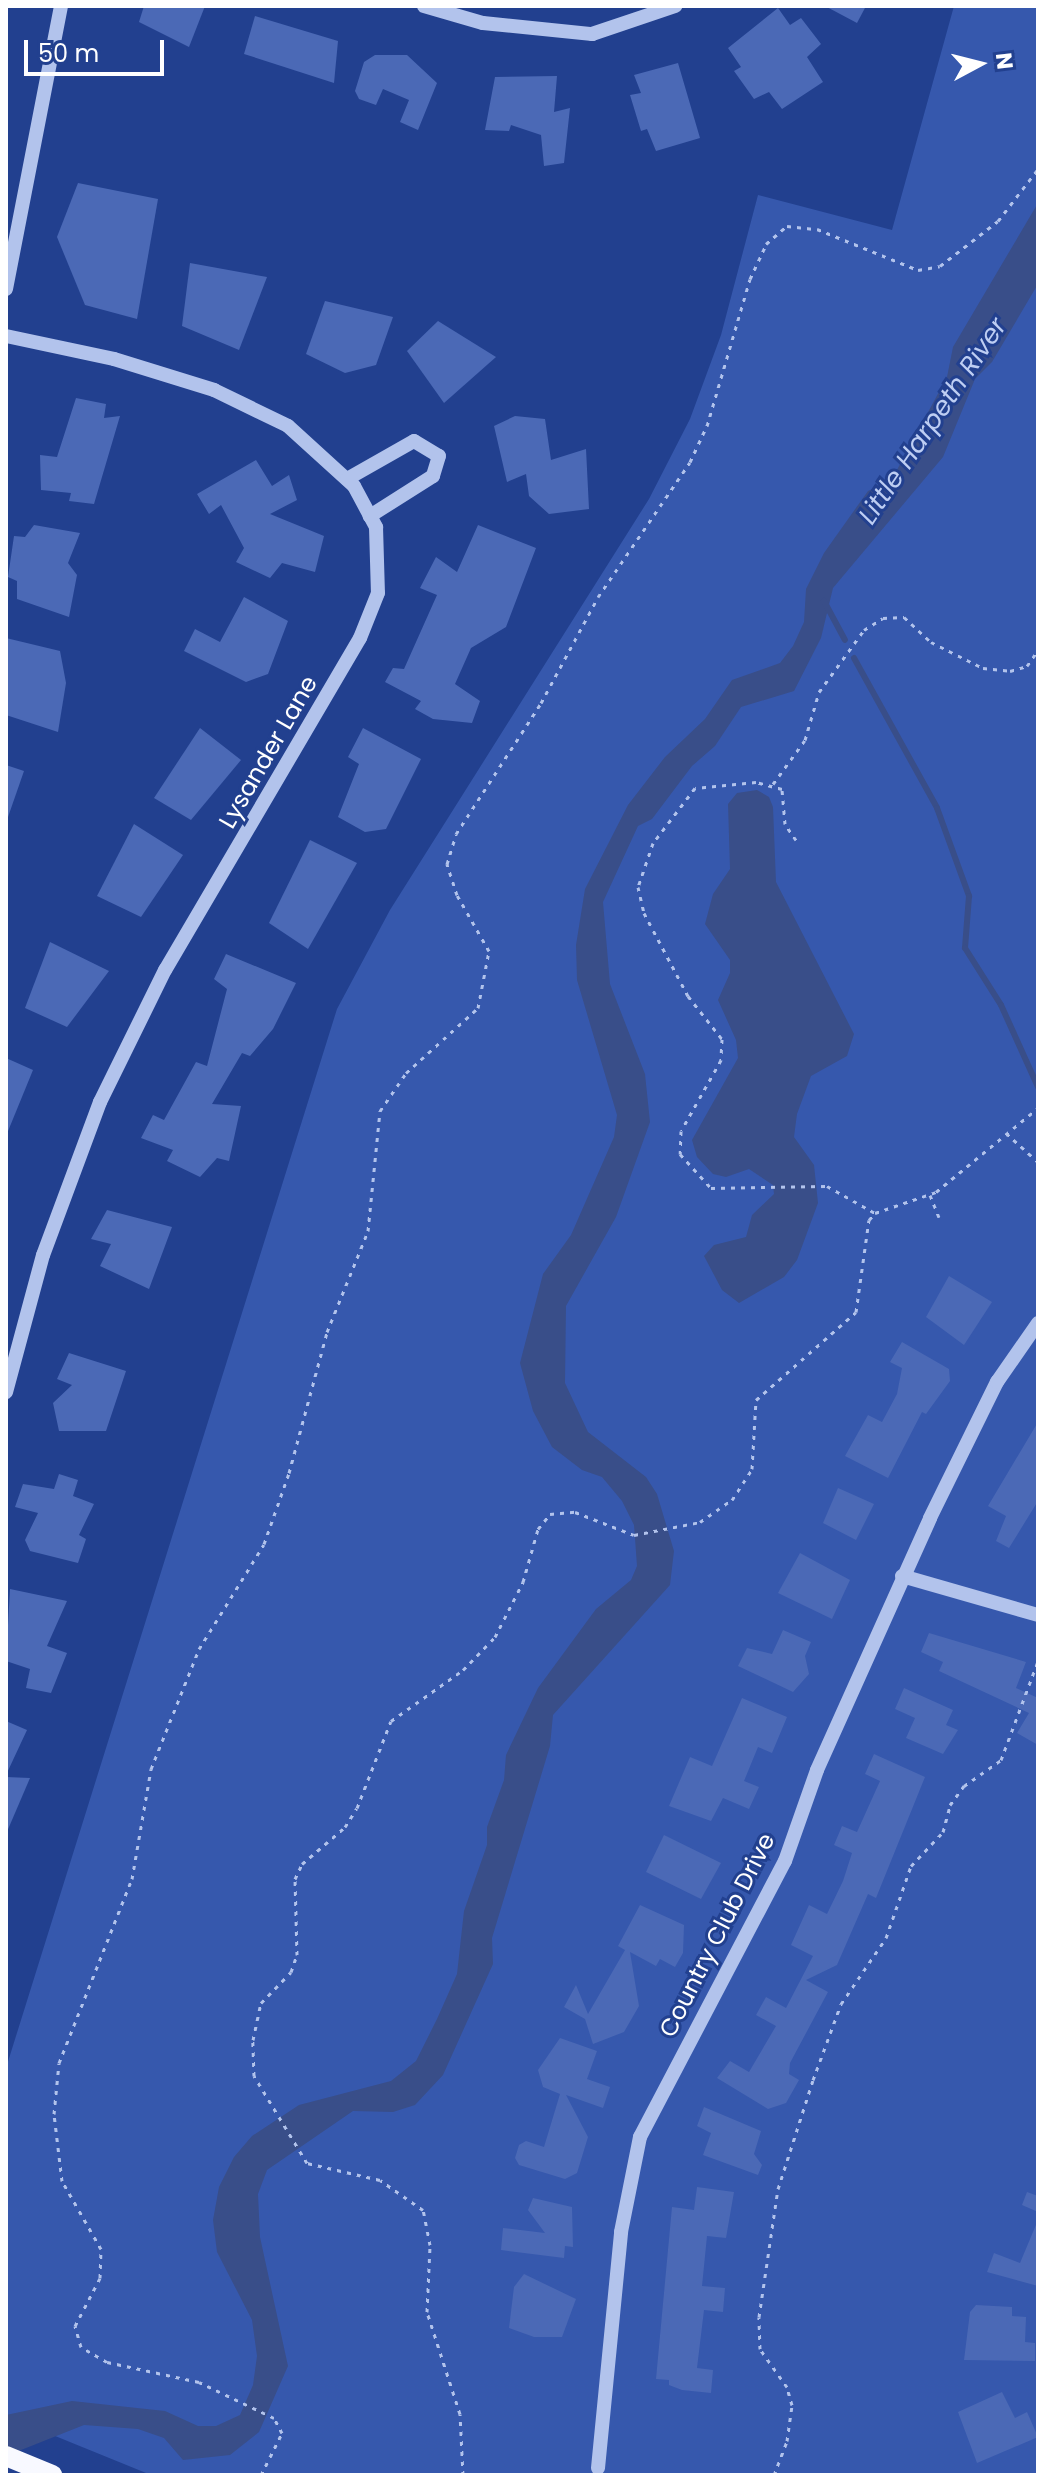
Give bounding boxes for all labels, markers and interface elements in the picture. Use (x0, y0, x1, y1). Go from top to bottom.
scale bar (28, 24, 168, 74)
north arrow (940, 24, 1020, 104)
text: 50 m (38, 37, 99, 70)
text: N (988, 51, 1021, 71)
water label: Little Harpeth River (852, 312, 1014, 530)
street label: Lysander Lane (213, 671, 323, 833)
street label: Country Club Drive (653, 1828, 781, 2042)

